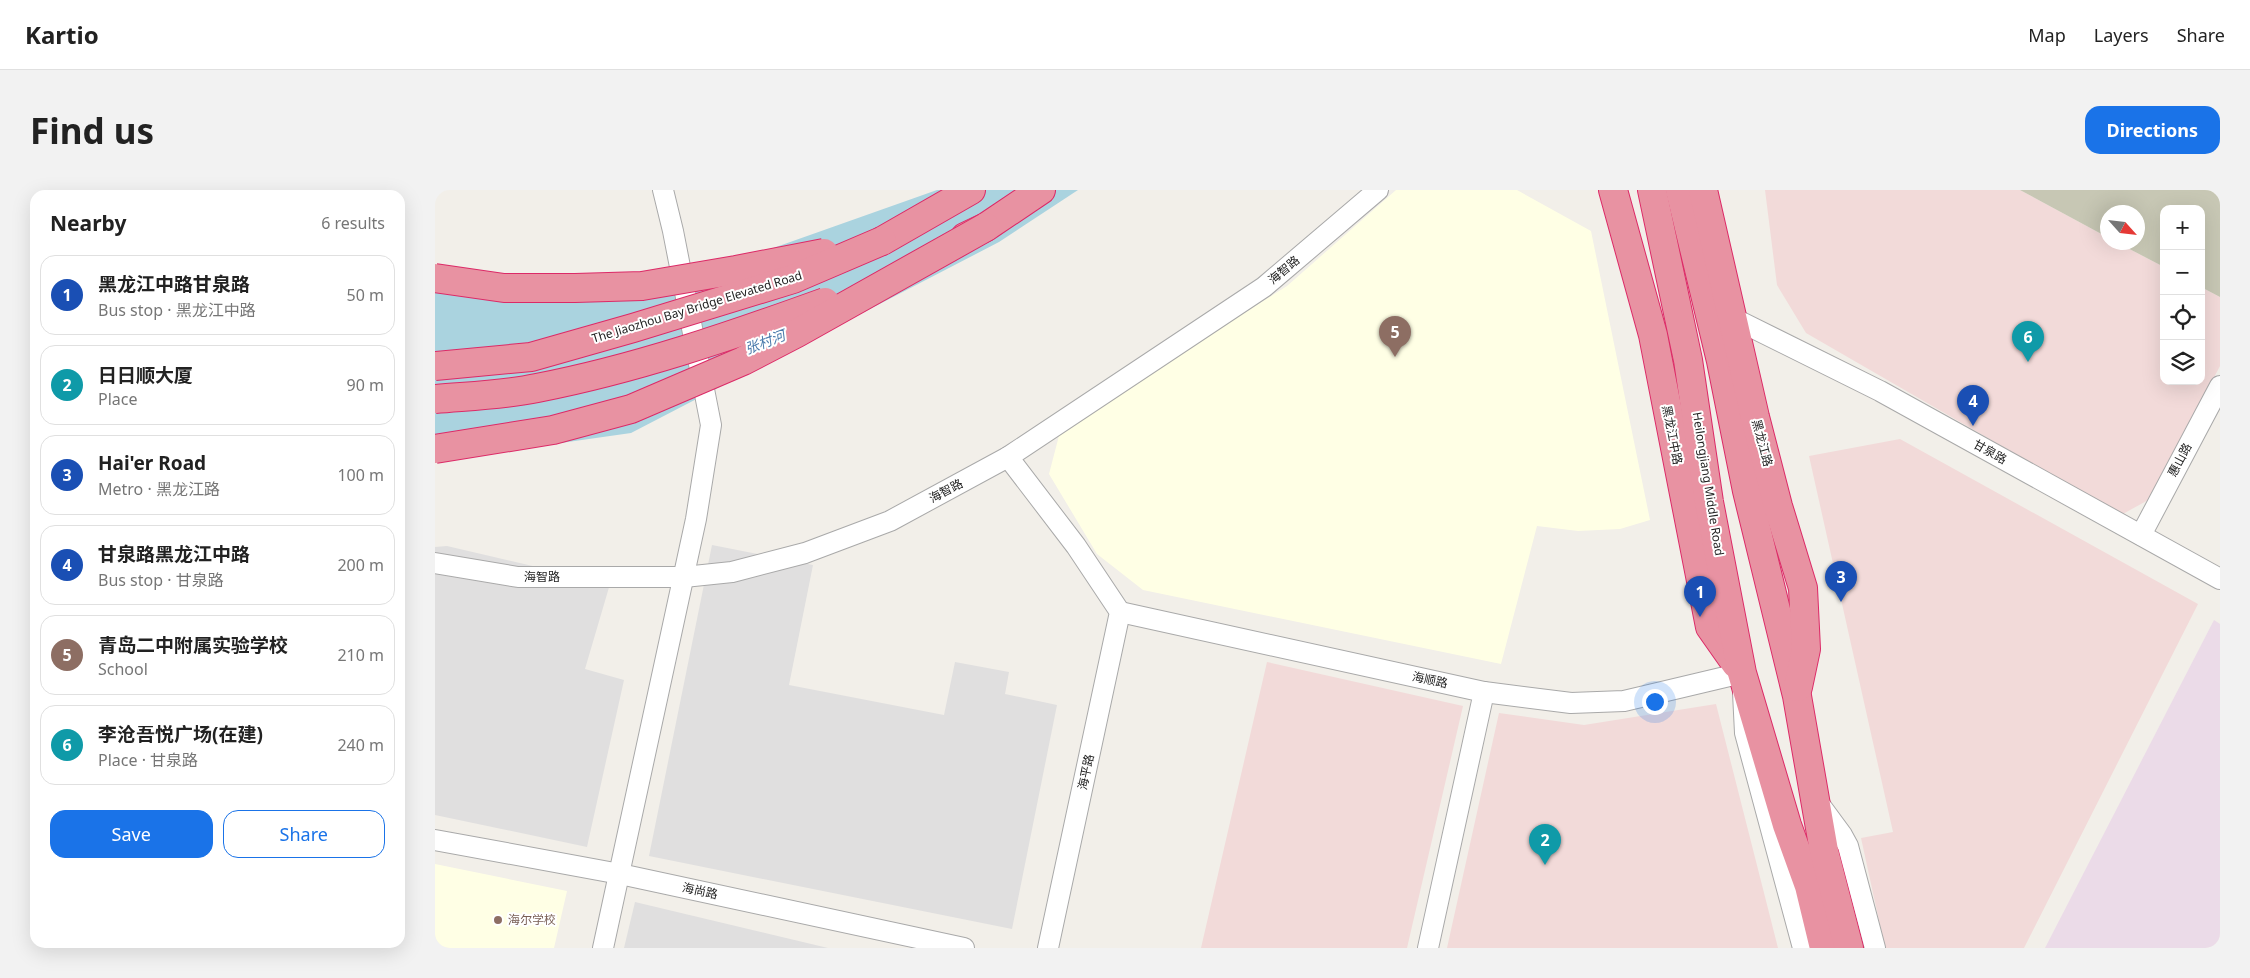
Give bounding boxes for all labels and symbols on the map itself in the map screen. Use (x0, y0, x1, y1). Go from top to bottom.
north arrow (2100, 205, 2145, 250)
street label: 海智路 (1264, 252, 1303, 288)
street label: The Jiaozhou Bay Bridge Elevated Road (590, 266, 804, 347)
pin: 5 (1379, 316, 1411, 357)
pin: 6 (2012, 321, 2044, 362)
water label: 张村河 (742, 324, 791, 358)
pin: 4 (1957, 385, 1989, 426)
street label: 黑龙江中路 (1658, 404, 1687, 466)
street label: Heilongjiang Middle Road (1689, 411, 1728, 557)
street label: 黑龙江路 (1748, 417, 1777, 468)
street label: 甘泉路 (1970, 435, 2010, 468)
street label: 惠山路 (2164, 440, 2196, 480)
street label: 海智路 (926, 475, 966, 507)
pin: 3 (1825, 561, 1857, 602)
street label: 海智路 (524, 568, 560, 585)
pin: 1 (1684, 576, 1716, 617)
street label: 海顺路 (1411, 667, 1449, 692)
your location (1642, 689, 1668, 715)
street label: 海平路 (1073, 753, 1098, 791)
pin: 2 (1529, 824, 1561, 865)
street label: 海尚路 (681, 878, 719, 903)
place label: 海尔学校 (508, 911, 556, 928)
marker: 海尔学校 (492, 914, 504, 926)

